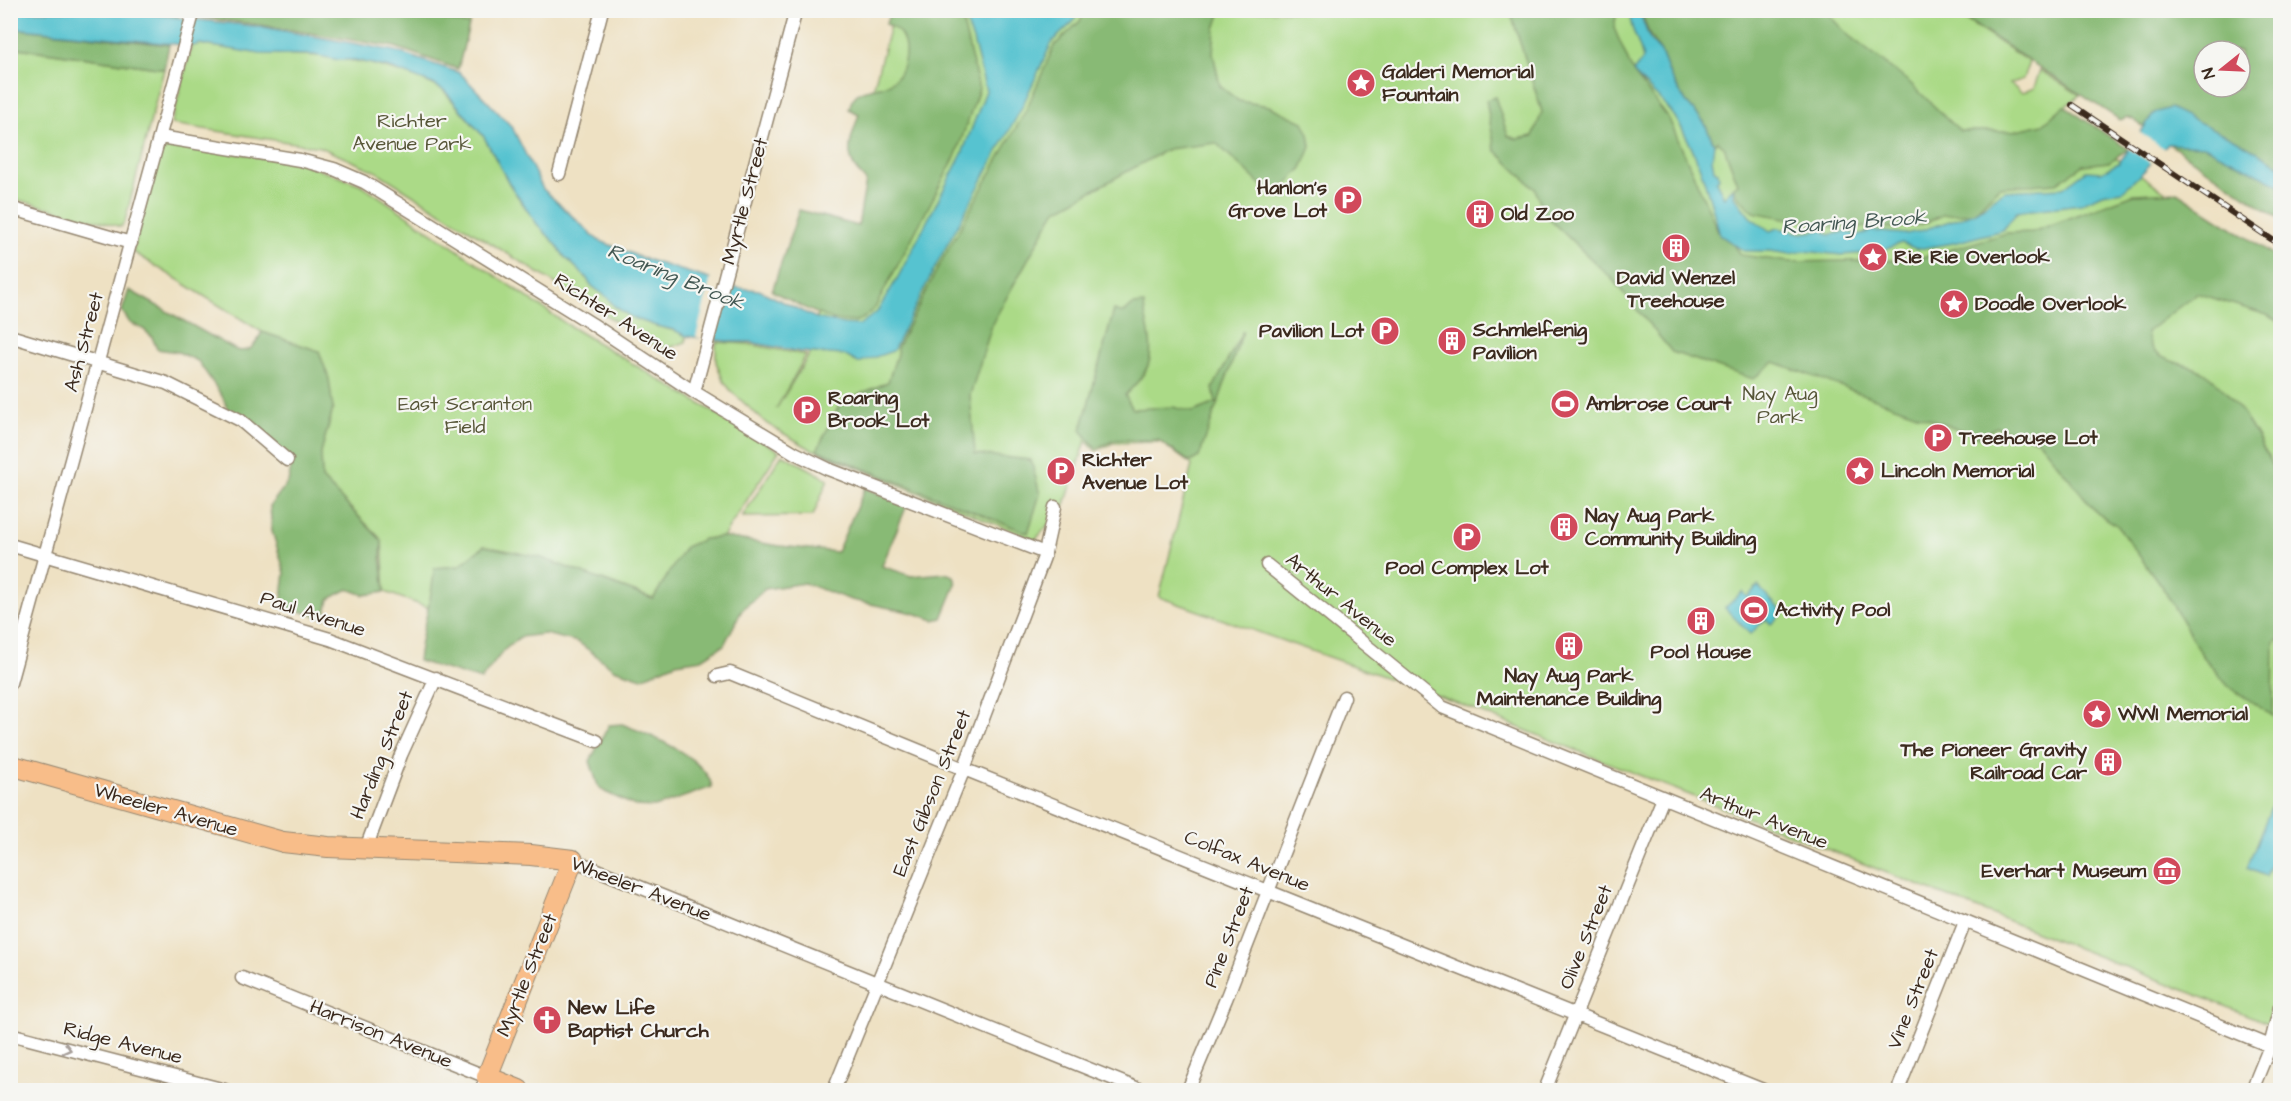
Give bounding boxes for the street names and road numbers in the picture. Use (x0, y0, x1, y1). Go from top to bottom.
street label: Myrtle Street (715, 134, 776, 268)
street label: Richter Avenue (549, 266, 684, 368)
street label: Ash Street (57, 289, 111, 395)
street label: Arthur Avenue (1279, 546, 1403, 654)
street label: Paul Avenue (257, 584, 369, 644)
street label: Harding Street (343, 686, 421, 824)
street label: East Gibson Street (886, 706, 978, 880)
street label: Wheeler Avenue (91, 776, 241, 844)
street label: Arthur Avenue (1696, 780, 1832, 857)
street label: Colfax Avenue (1180, 823, 1314, 899)
street label: Wheeler Avenue (567, 849, 715, 929)
street label: Olive Street (1552, 881, 1620, 993)
street label: Pine Street (1197, 882, 1261, 992)
street label: Myrtle Street (490, 909, 565, 1041)
street label: Vine Street (1880, 945, 1946, 1053)
street label: Harrison Avenue (305, 993, 457, 1075)
street label: Ridge Avenue (60, 1015, 186, 1072)

